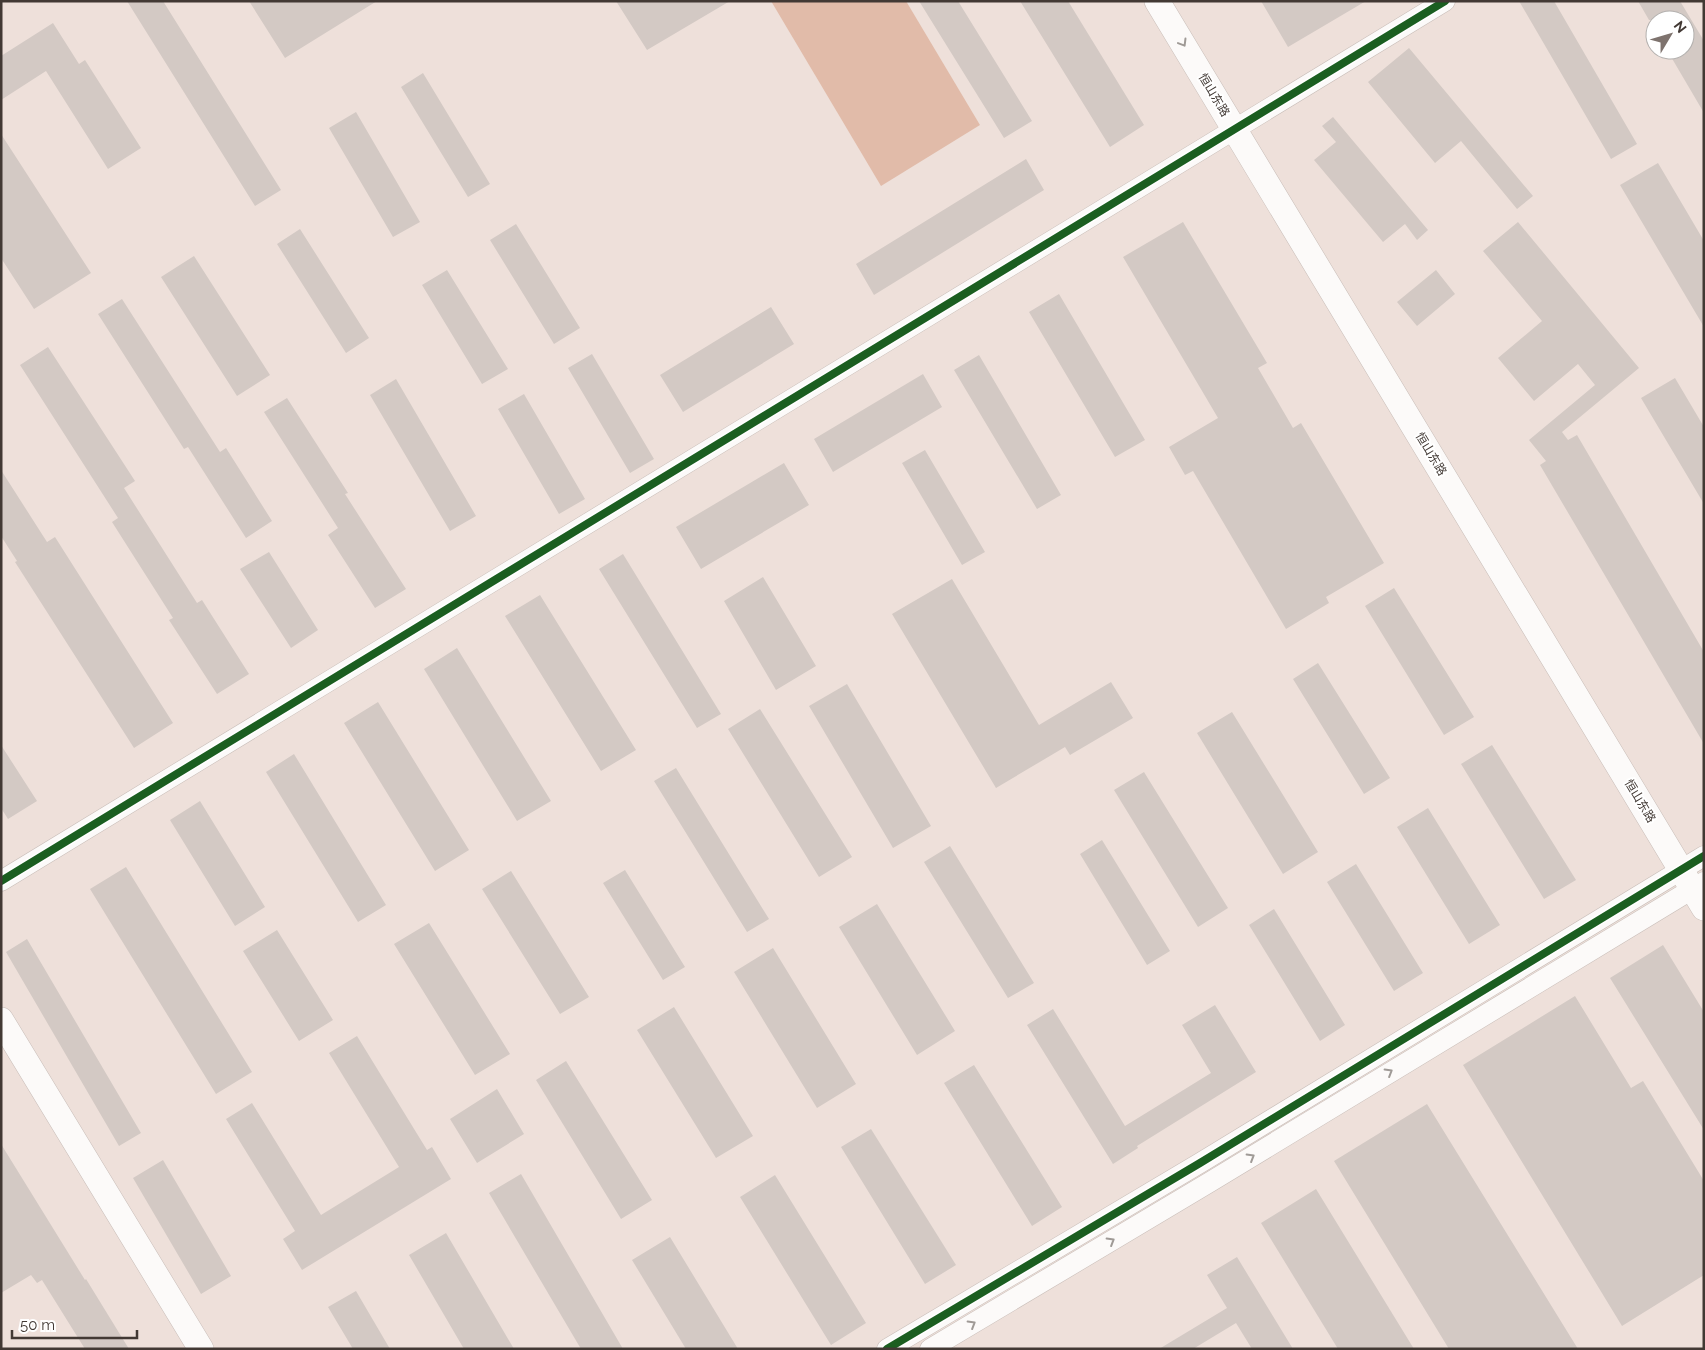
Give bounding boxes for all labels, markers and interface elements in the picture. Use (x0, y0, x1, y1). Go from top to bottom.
north arrow (1645, 10, 1695, 60)
text: N (1671, 18, 1690, 36)
one-way arrow (1176, 37, 1186, 46)
street label: 恒山东路 (1196, 71, 1232, 119)
street label: 恒山东路 (1413, 430, 1449, 478)
street label: 恒山东路 (1622, 777, 1658, 825)
one-way arrow (1384, 1069, 1393, 1079)
one-way arrow (1245, 1154, 1254, 1164)
one-way arrow (1106, 1237, 1115, 1247)
scale bar (12, 1308, 138, 1340)
text: 50 m (20, 1316, 55, 1334)
one-way arrow (966, 1320, 975, 1330)

